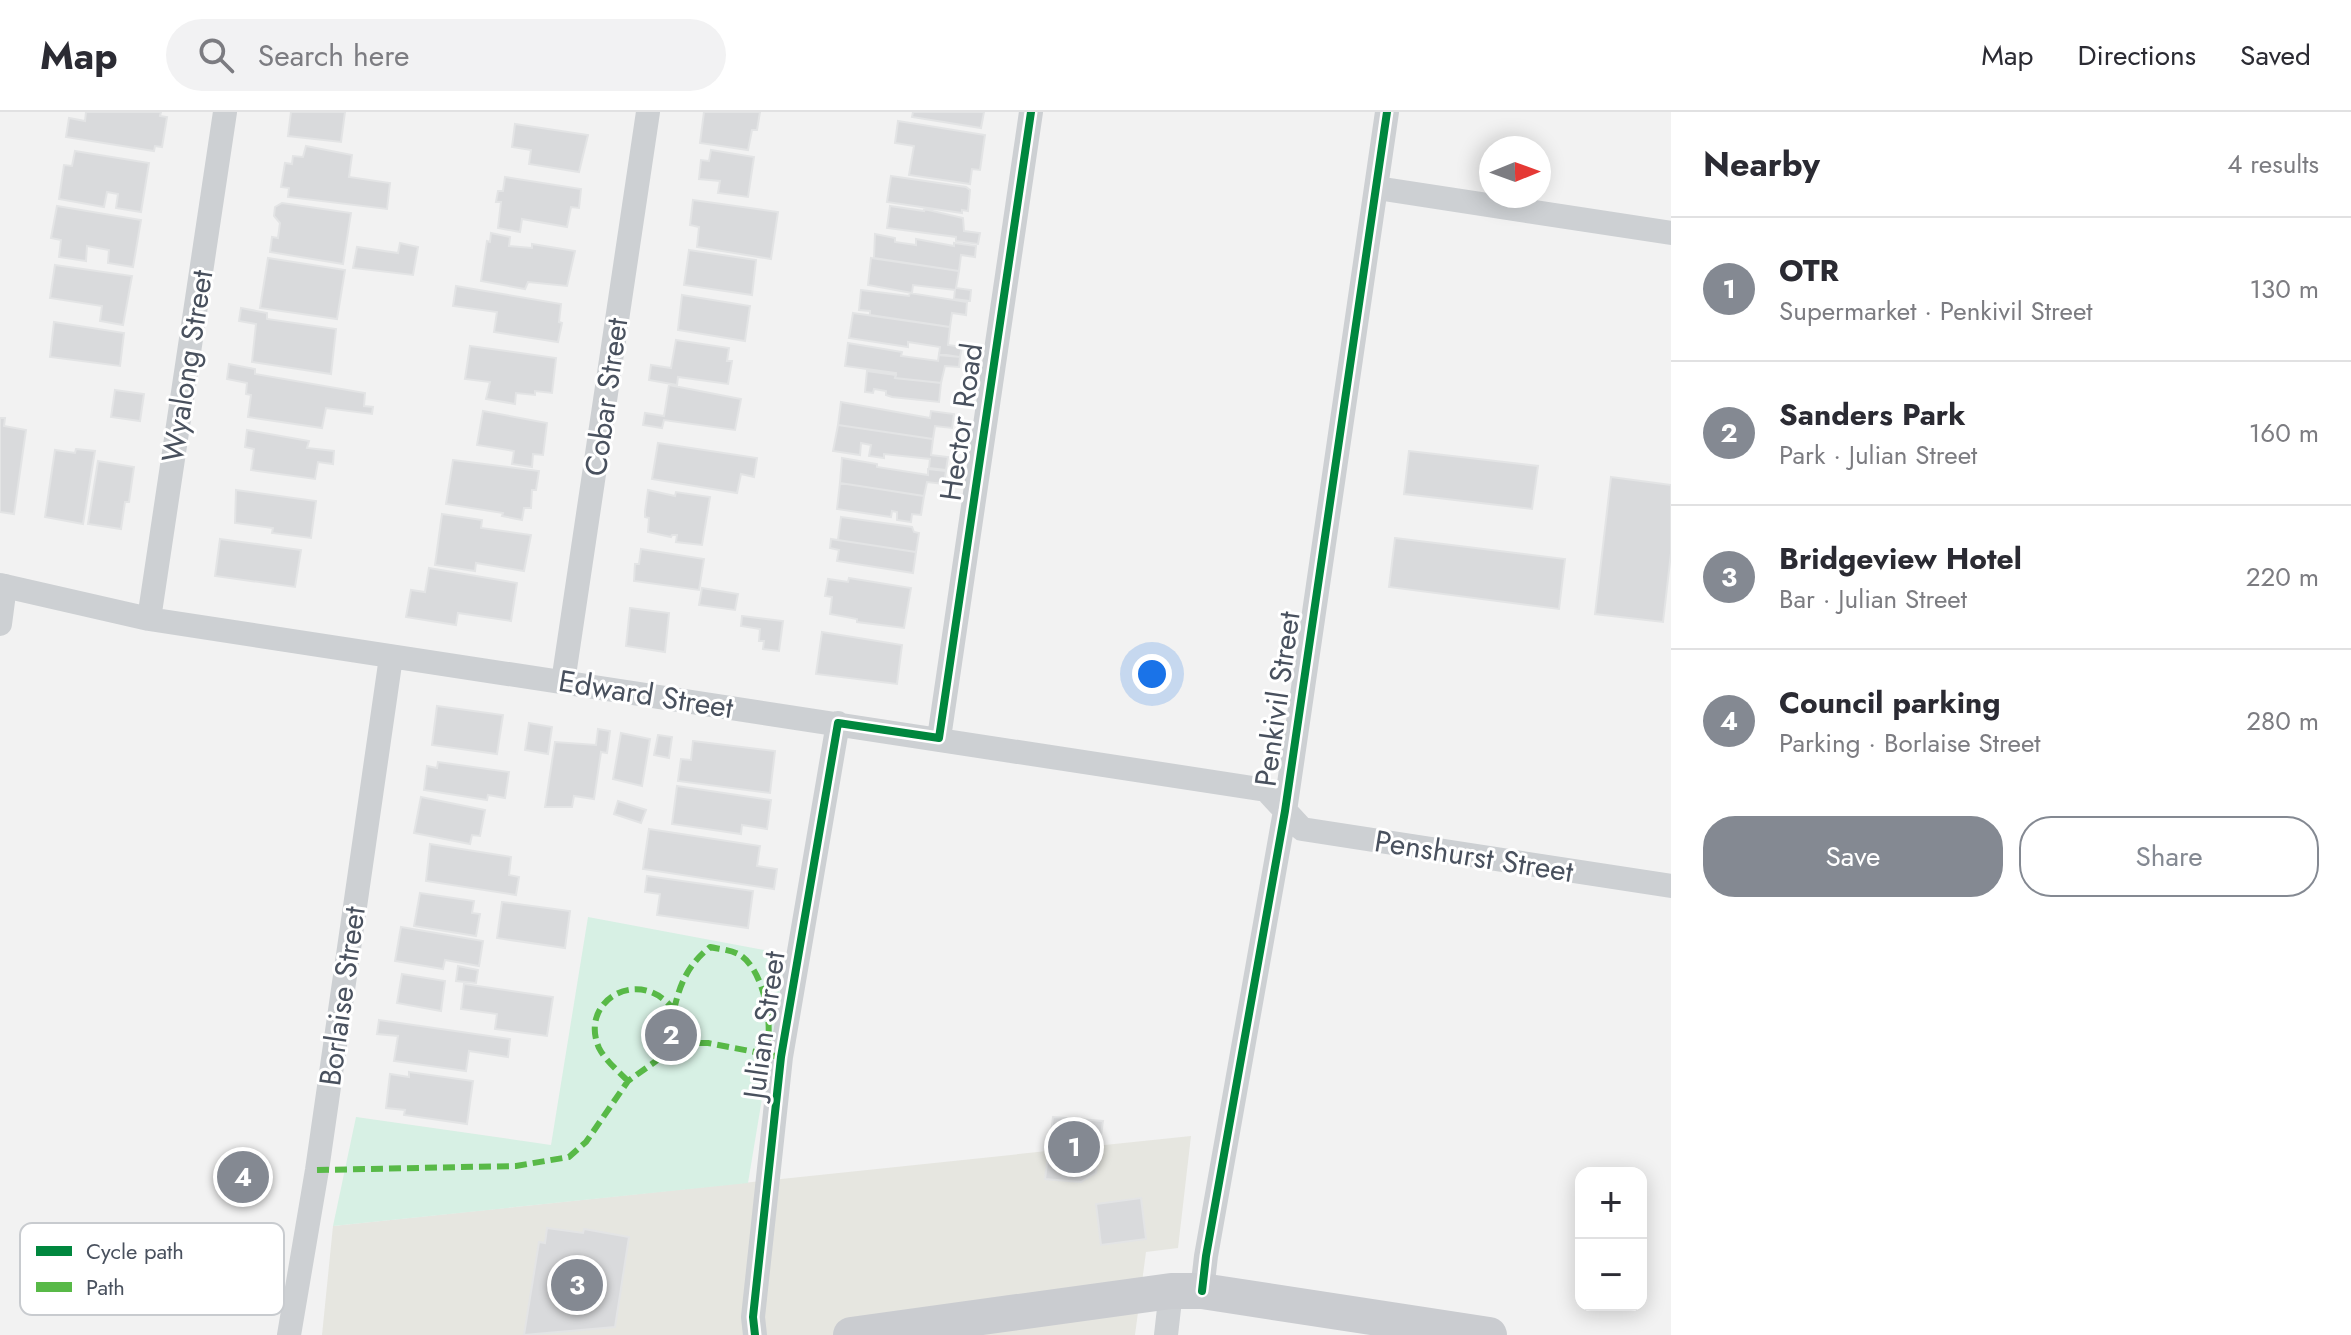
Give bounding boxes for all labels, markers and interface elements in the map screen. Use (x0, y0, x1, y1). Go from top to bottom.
search box (166, 19, 726, 91)
text: Map (40, 28, 118, 83)
icon: search (194, 33, 238, 77)
text: Search here (258, 34, 410, 77)
text: Map (1981, 35, 2033, 76)
text: Directions (2077, 35, 2196, 76)
text: Saved (2240, 35, 2311, 76)
north arrow (1479, 136, 1551, 208)
text: Nearby (1703, 140, 1820, 189)
text: 4 results (2227, 145, 2319, 183)
text: OTR (1779, 249, 1839, 292)
street label: Wyalong Street (151, 266, 224, 465)
text: 1 (1722, 270, 1736, 308)
text: 130 m (2249, 270, 2319, 308)
text: Supermarket · Penkivil Street (1779, 292, 2093, 330)
street label: Cobar Street (574, 314, 638, 479)
street label: Hector Road (929, 340, 993, 504)
text: Sanders Park (1779, 393, 1965, 436)
text: 2 (1720, 414, 1738, 452)
text: 160 m (2249, 414, 2319, 452)
text: Park · Julian Street (1779, 436, 1977, 474)
text: Bridgeview Hotel (1779, 537, 2022, 580)
text: 3 (1721, 558, 1737, 596)
text: 220 m (2246, 558, 2319, 596)
text: Bar · Julian Street (1779, 580, 1967, 618)
street label: Penkivil Street (1243, 608, 1311, 789)
your location (1132, 654, 1172, 694)
street label: Edward Street (556, 659, 737, 729)
text: Council parking (1779, 681, 2001, 724)
text: 4 (1720, 702, 1738, 740)
text: 280 m (2246, 702, 2319, 740)
text: Parking · Borlaise Street (1779, 724, 2041, 762)
button: Save (1703, 816, 2003, 897)
button: Share (2019, 816, 2319, 897)
street label: Penshurst Street (1372, 819, 1577, 893)
street label: Borlaise Street (308, 903, 376, 1088)
street label: Julian Street (732, 948, 796, 1105)
pin: 2 (645, 1005, 697, 1065)
pin: 1 (1048, 1117, 1100, 1177)
pin: 4 (217, 1147, 269, 1207)
map controls (1575, 1167, 1647, 1311)
button: + (1575, 1167, 1647, 1239)
legend (20, 1223, 284, 1315)
text: Cycle path (86, 1235, 184, 1267)
button: − (1575, 1239, 1647, 1311)
pin: 3 (551, 1255, 603, 1315)
text: Path (86, 1271, 125, 1303)

